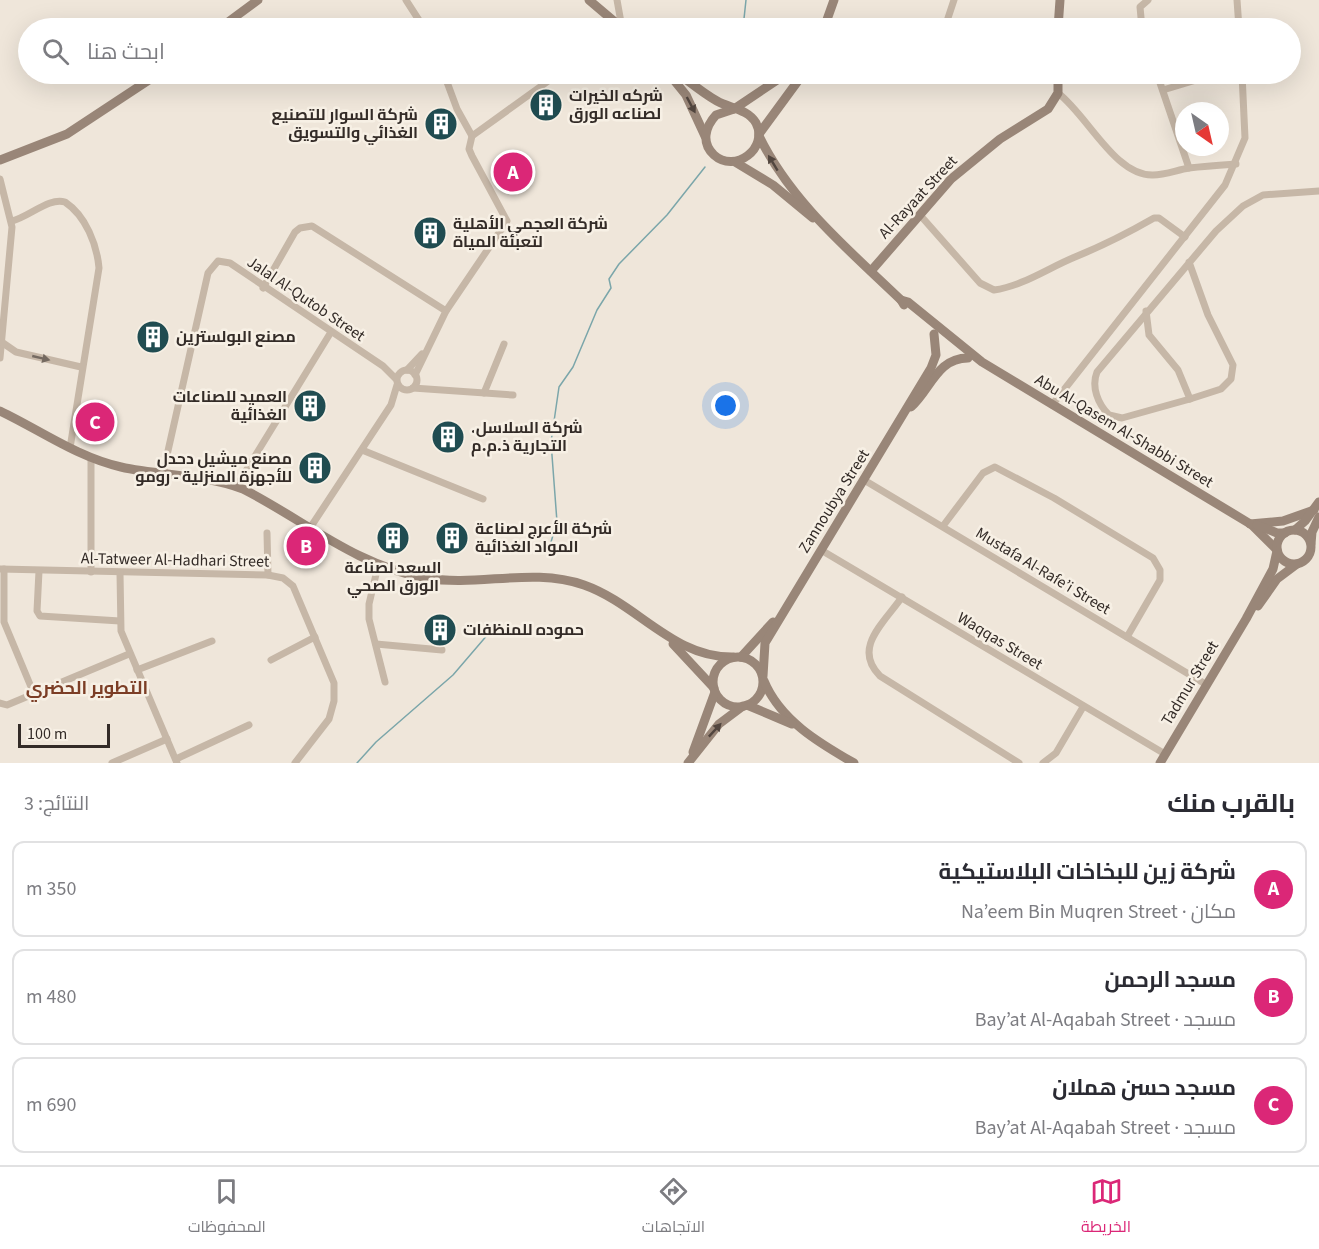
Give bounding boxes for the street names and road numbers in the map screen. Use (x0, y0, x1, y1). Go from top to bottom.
street label: Al-Rayaat Street (874, 150, 963, 243)
street label: Jalal Al-Qutob Street (243, 251, 370, 347)
street label: Abu Al-Qasem Al-Shabbi Street (1031, 369, 1218, 493)
street label: Zannoubya Street (793, 444, 875, 557)
street label: Mustafa Al-Rafe’i Street (971, 522, 1115, 620)
street label: Al-Tatweer Al-Hadhari Street (81, 547, 270, 573)
street label: Waqqas Street (953, 607, 1047, 676)
street label: Tadmur Street (1156, 636, 1224, 729)

